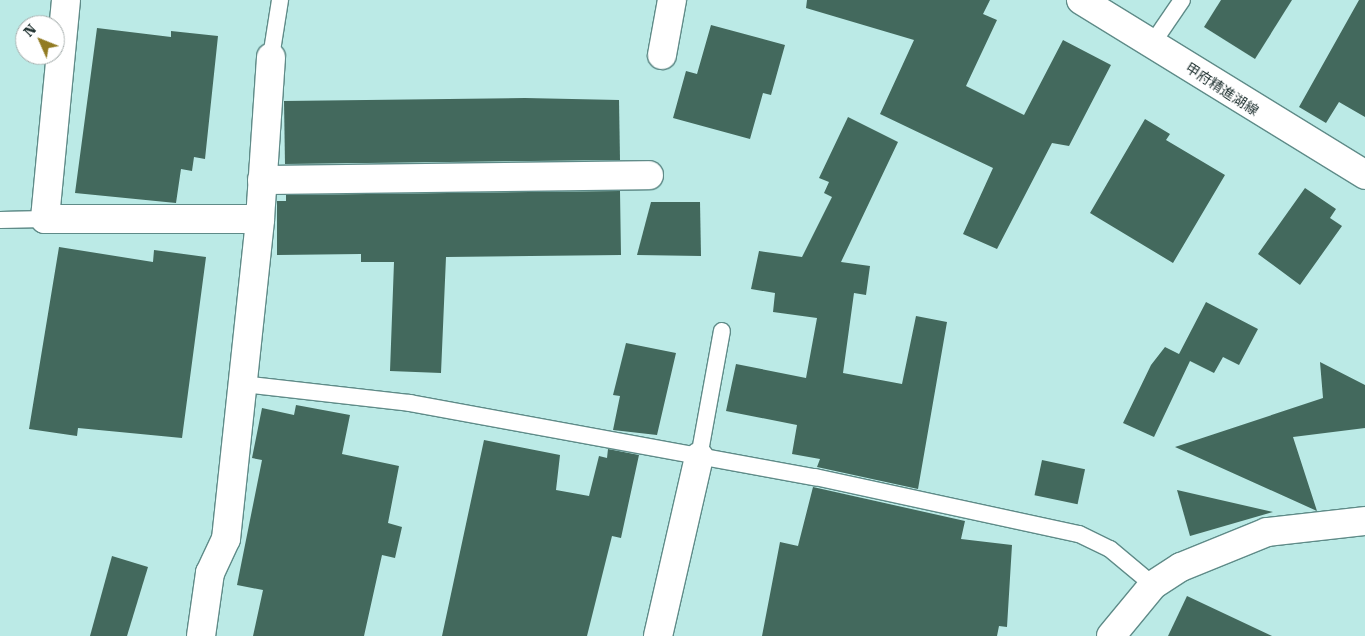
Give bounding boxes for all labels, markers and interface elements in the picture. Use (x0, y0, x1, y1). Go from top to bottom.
north arrow (15, 15, 65, 65)
text: N (20, 21, 39, 40)
street label: 甲府精進湖線 (1182, 59, 1262, 119)

